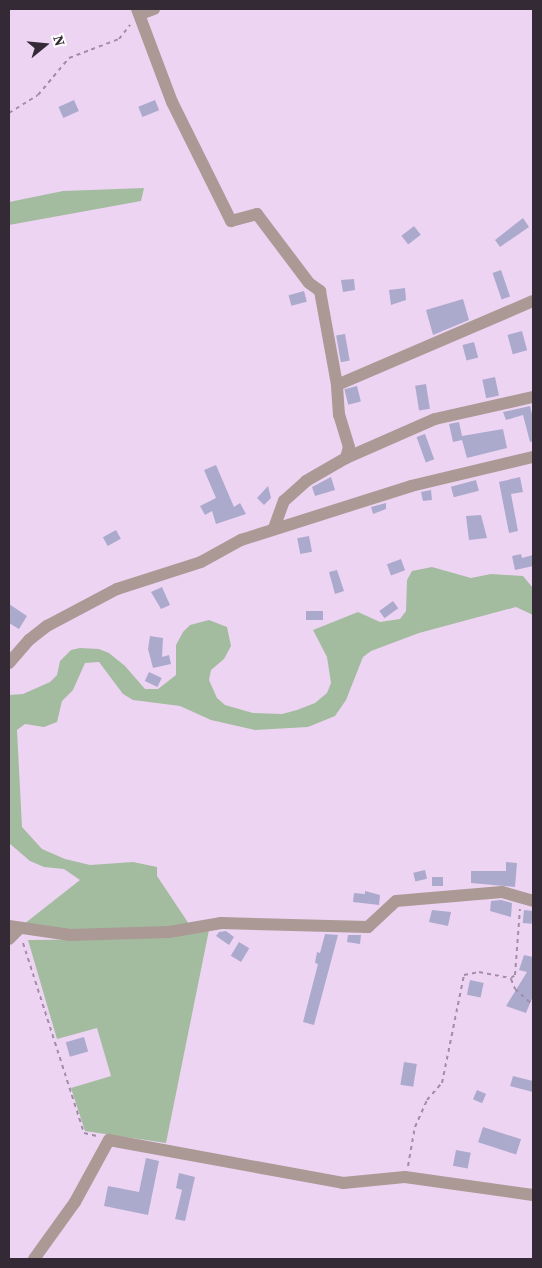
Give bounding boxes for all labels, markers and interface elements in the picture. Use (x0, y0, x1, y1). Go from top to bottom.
north arrow (20, 20, 70, 70)
text: N (48, 33, 70, 48)

